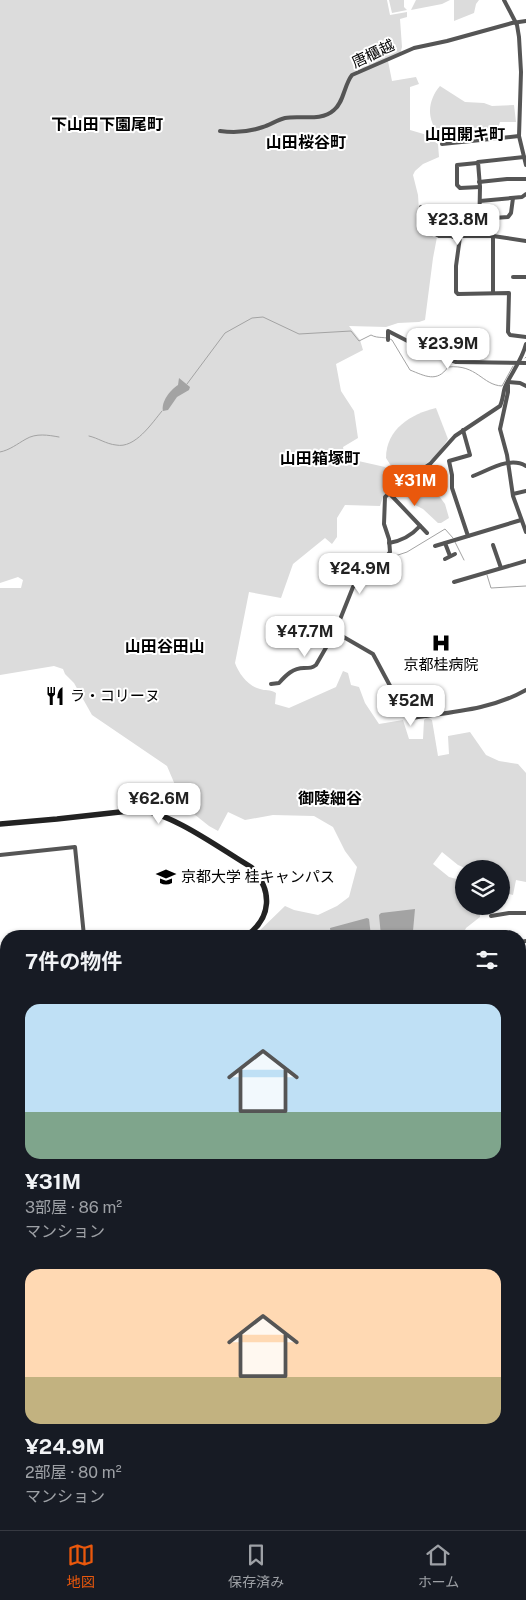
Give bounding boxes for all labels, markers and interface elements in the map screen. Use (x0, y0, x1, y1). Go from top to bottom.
street label: 唐櫃越 (349, 36, 397, 71)
district label: 下山田下園尾町 (51, 115, 163, 134)
district label: 山田開キ町 (425, 125, 505, 144)
district label: 山田桜谷町 (266, 133, 346, 152)
pin: ¥23.8M (417, 204, 499, 246)
text: ¥23.8M (427, 210, 489, 229)
pin: ¥23.9M (407, 328, 489, 370)
text: ¥23.9M (418, 334, 478, 353)
district label: 山田箱塚町 (280, 449, 360, 468)
pin: ¥31M (385, 464, 445, 507)
text: ¥31M (394, 471, 436, 490)
pin: ¥24.9M (319, 552, 401, 595)
text: ¥24.9M (330, 559, 390, 578)
pin: ¥47.7M (264, 616, 346, 658)
text: ¥47.7M (277, 622, 333, 641)
hospital icon: 京都桂病院 (430, 632, 452, 654)
district label: 山田谷田山 (125, 637, 205, 656)
place label: 京都桂病院 (403, 656, 479, 673)
pin: ¥52M (381, 684, 441, 727)
restaurant icon: ラ・コリーヌ (44, 685, 66, 707)
place label: ラ・コリーヌ (70, 687, 160, 704)
text: ¥52M (388, 691, 434, 710)
pin: ¥62.6M (118, 782, 200, 825)
text: ¥62.6M (129, 789, 189, 808)
district label: 御陵細谷 (298, 789, 362, 808)
map controls (455, 860, 510, 915)
button: layers (455, 860, 510, 915)
school or university icon: 京都大学 桂キャンパス (155, 866, 177, 888)
place label: 京都大学 桂キャンパス (181, 868, 335, 885)
icon: filters (473, 946, 501, 974)
text: 7件の物件 (25, 949, 122, 974)
icon: home (218, 1036, 308, 1126)
text: ¥31M (25, 1169, 81, 1194)
text: 3部屋 · 86 m² (25, 1198, 122, 1217)
text: マンション (25, 1222, 105, 1241)
icon: home (218, 1301, 308, 1391)
text: ¥24.9M (25, 1434, 105, 1459)
text: 2部屋 · 80 m² (25, 1463, 122, 1482)
text: マンション (25, 1487, 105, 1506)
tab: 地図 (67, 1541, 95, 1591)
tab: 保存済み (228, 1541, 284, 1591)
tab: ホーム (418, 1541, 459, 1591)

